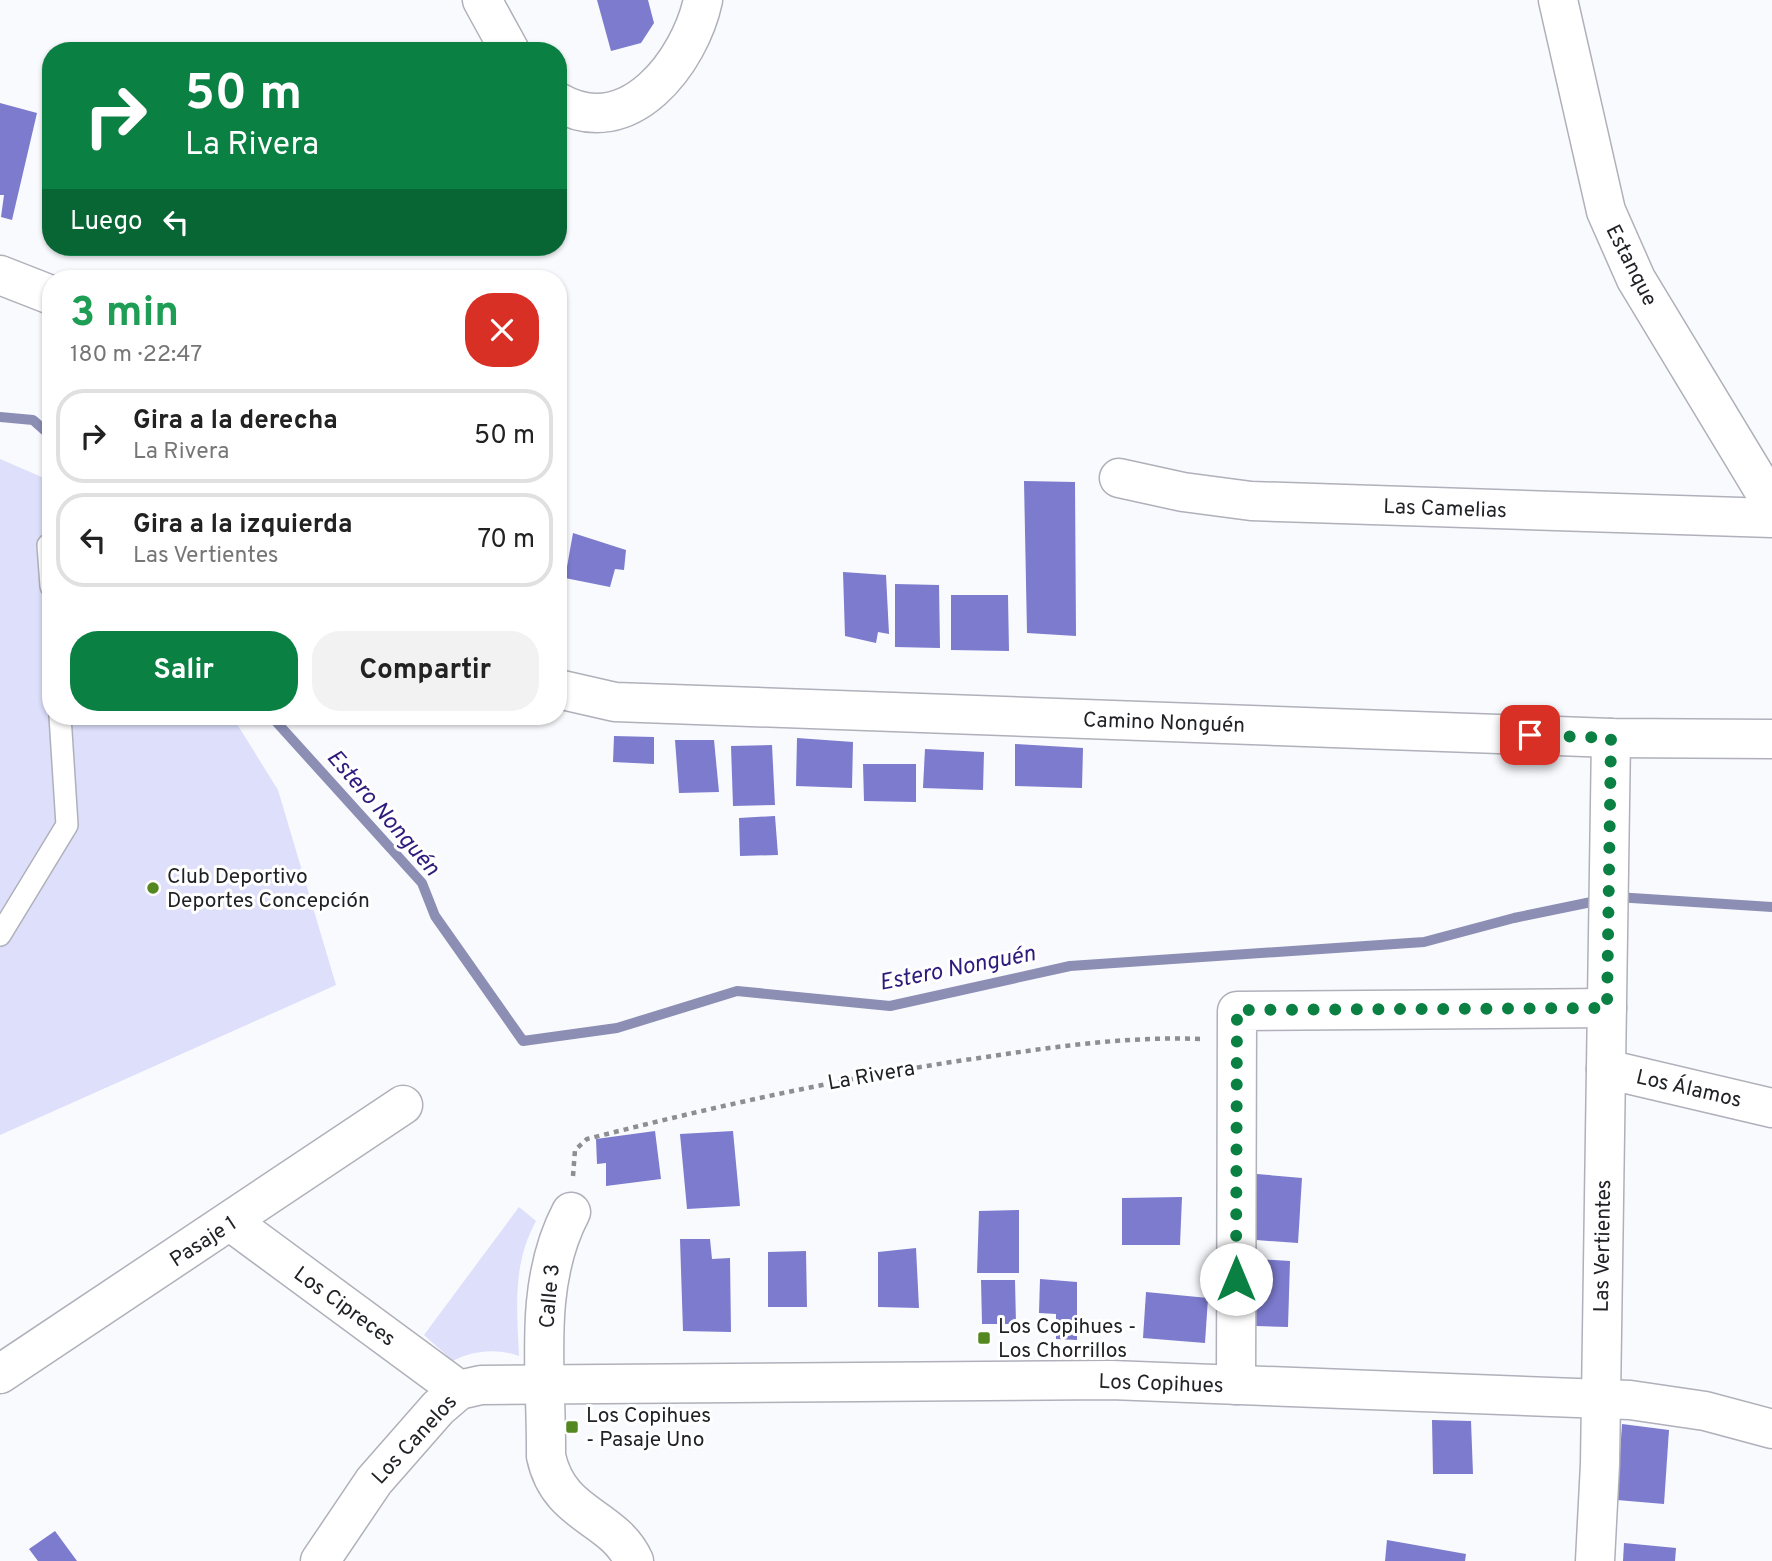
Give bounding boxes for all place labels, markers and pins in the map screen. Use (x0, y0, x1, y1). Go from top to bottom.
pin (1500, 705, 1560, 765)
place label: Club Deportivo Deportes Concepción (167, 864, 370, 915)
marker: Club Deportivo Deportes Concepción (145, 880, 161, 896)
place label: Los Copihues - Los Chorrillos (998, 1314, 1136, 1365)
marker: Los Copihues - Los Chorrillos (976, 1330, 992, 1346)
place label: Los Copihues - Pasaje Uno (586, 1403, 711, 1454)
marker: Los Copihues - Pasaje Uno (564, 1419, 580, 1435)

